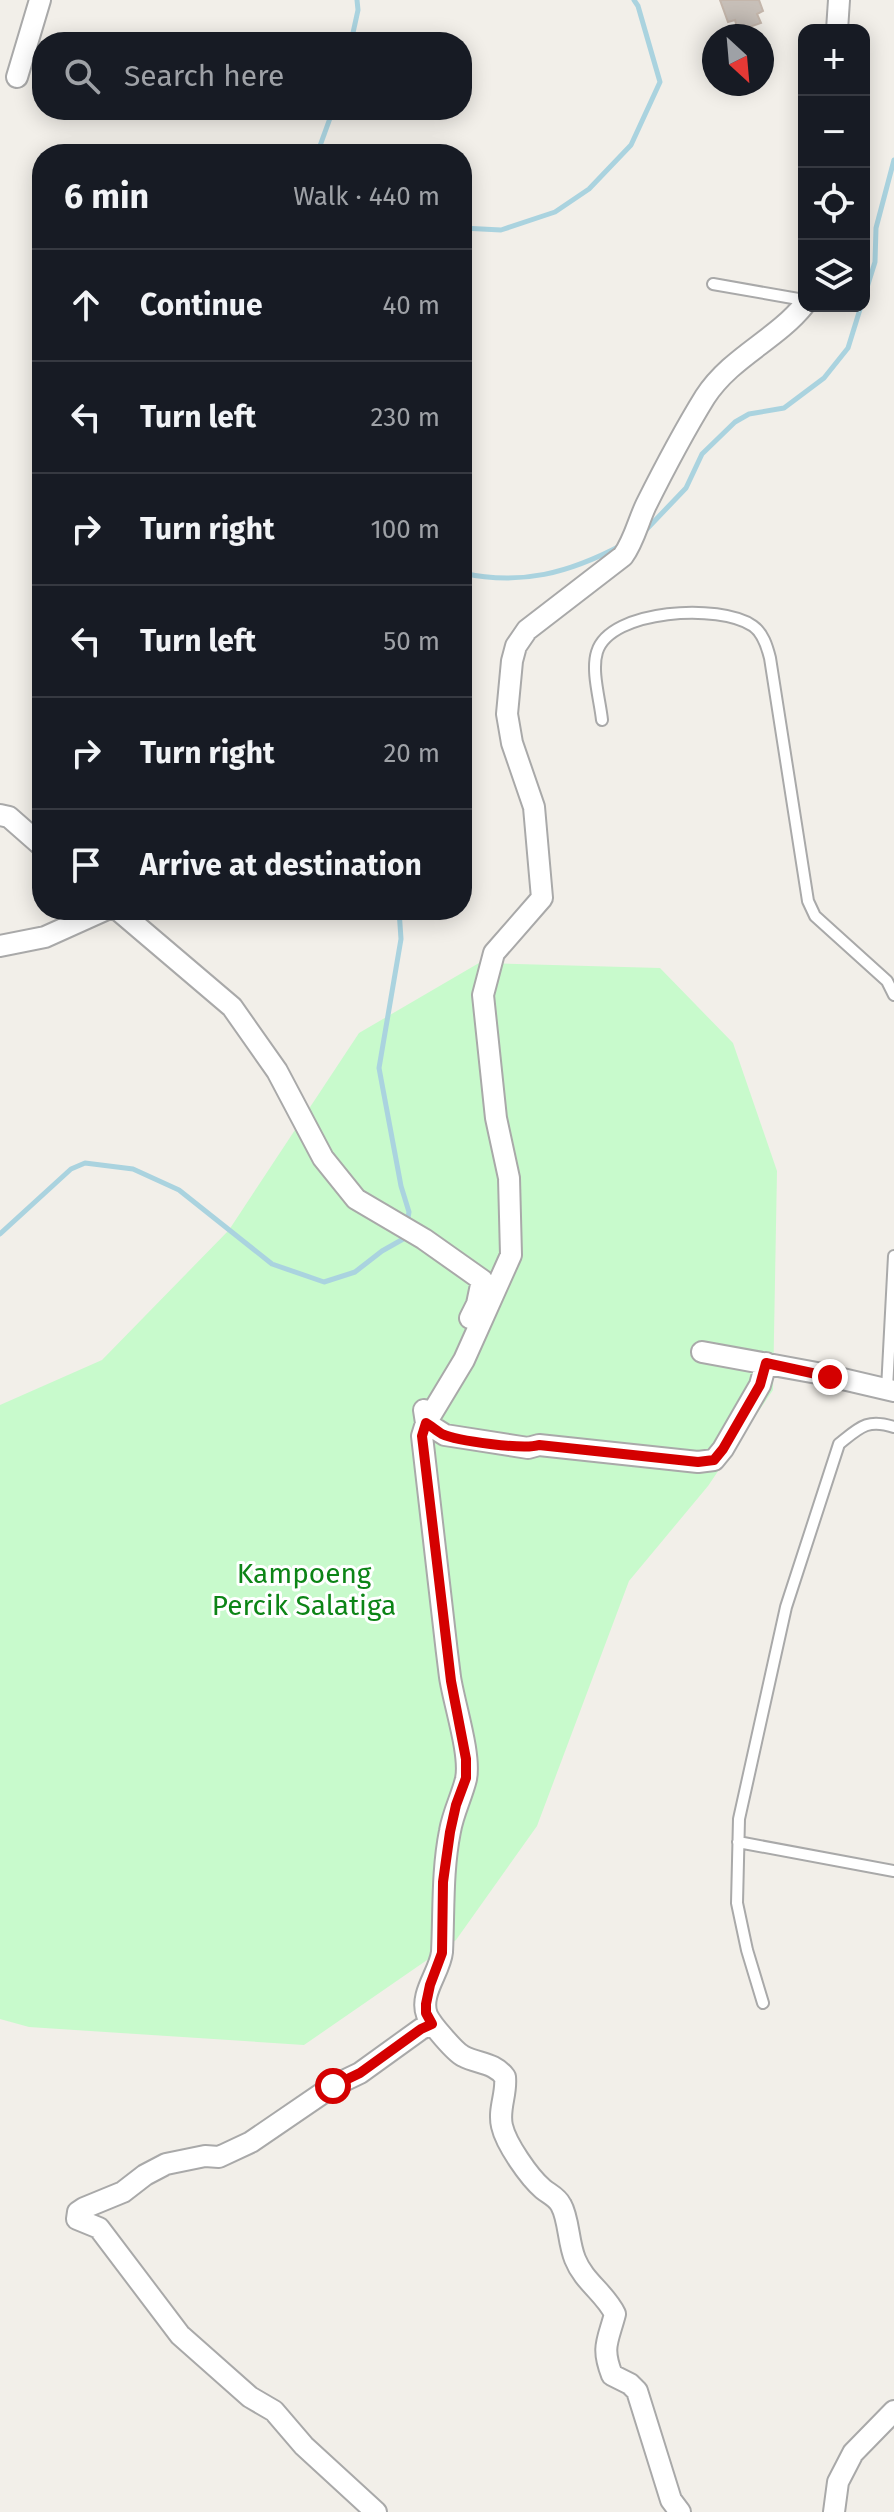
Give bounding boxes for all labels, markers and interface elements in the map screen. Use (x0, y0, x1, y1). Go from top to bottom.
north arrow (702, 24, 774, 96)
map controls (798, 24, 870, 312)
button: + (798, 24, 870, 96)
search box (32, 32, 472, 120)
icon: search (60, 54, 104, 98)
text: Search here (124, 58, 284, 94)
button: − (798, 96, 870, 168)
button: locate (798, 168, 870, 240)
text: 6 min (64, 176, 149, 217)
text: Walk · 440 m (293, 181, 440, 212)
button: layers (798, 240, 870, 312)
icon: ahead (64, 283, 108, 327)
text: Continue (140, 287, 263, 323)
text: 40 m (382, 290, 440, 321)
icon: left (64, 395, 108, 439)
text: Turn left (140, 399, 256, 435)
text: 230 m (371, 402, 440, 433)
icon: right (64, 507, 108, 551)
text: Turn right (140, 511, 275, 547)
text: 100 m (371, 514, 440, 545)
icon: left (64, 619, 108, 663)
text: Turn left (140, 623, 256, 659)
text: 50 m (383, 626, 440, 657)
icon: right (64, 731, 108, 775)
text: Turn right (140, 735, 275, 771)
text: 20 m (383, 738, 440, 769)
icon: arrive (64, 843, 108, 887)
text: Arrive at destination (140, 847, 422, 883)
route end (812, 1359, 848, 1395)
park label: Kampoeng Percik Salatiga (212, 1557, 396, 1622)
route start (315, 2068, 351, 2104)

